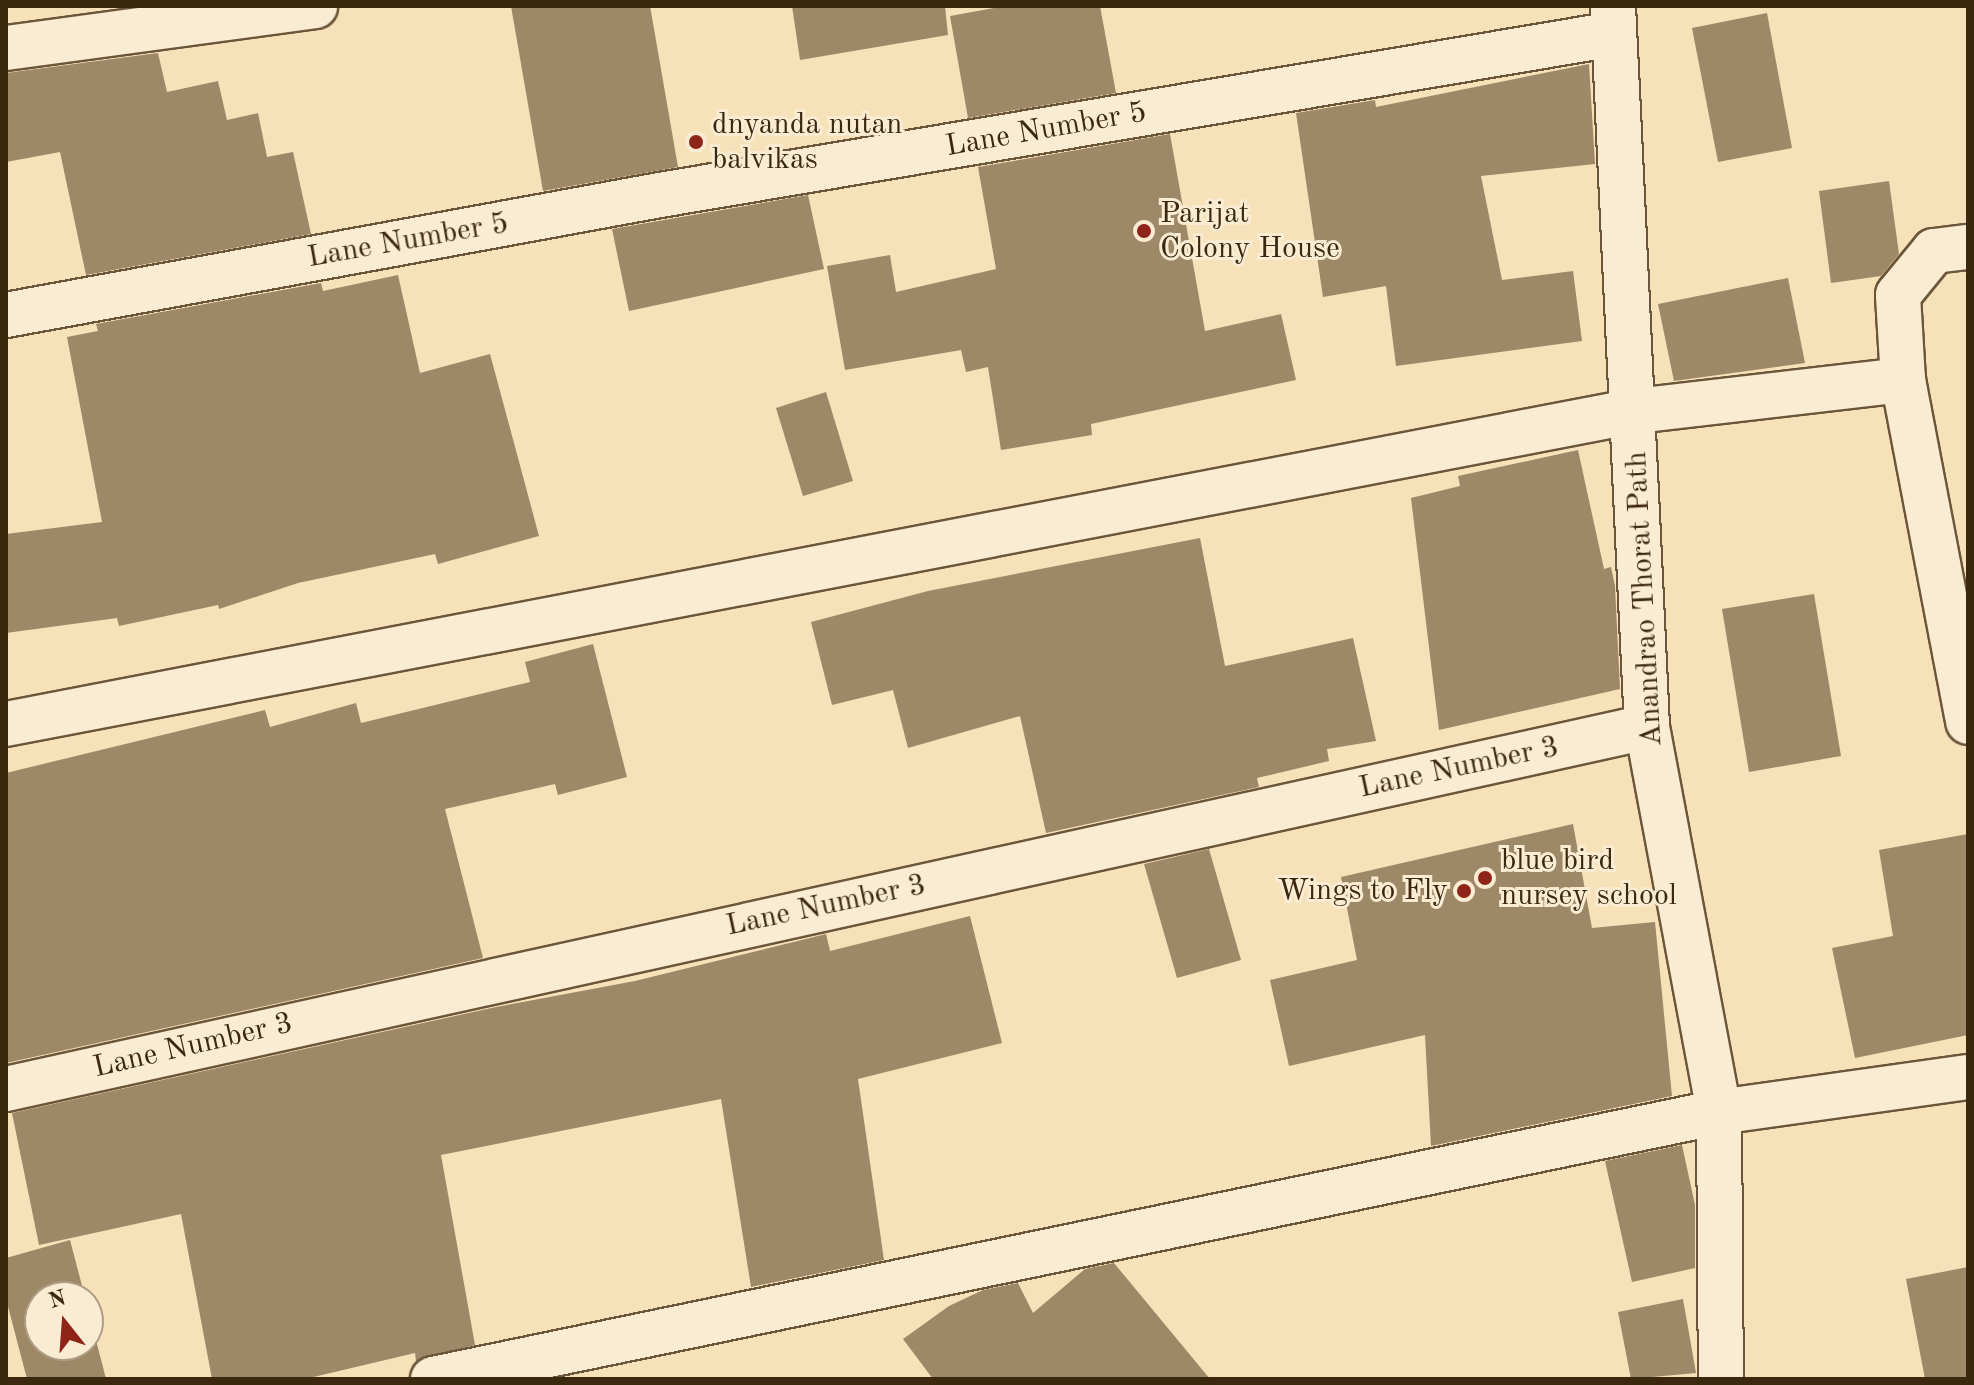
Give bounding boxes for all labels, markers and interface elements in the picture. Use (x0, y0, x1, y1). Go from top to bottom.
street label: Lane Number 5 (943, 95, 1149, 165)
place label: dnyanda nutan balvikas (712, 107, 902, 178)
marker: dnyanda nutan balvikas (687, 133, 705, 151)
place label: Parijat Colony House (1160, 196, 1340, 266)
street label: Lane Number 5 (305, 206, 511, 276)
marker: Parijat Colony House (1135, 222, 1153, 240)
street label: Anandrao Thorat Path (1619, 450, 1671, 748)
street label: Lane Number 3 (1356, 729, 1562, 807)
place label: blue bird nursey school (1501, 843, 1677, 914)
street label: Lane Number 3 (723, 867, 929, 945)
marker: blue bird nursey school (1476, 869, 1494, 887)
place label: Wings to Fly (1277, 873, 1448, 909)
marker: Wings to Fly (1455, 882, 1473, 900)
street label: Lane Number 3 (90, 1006, 296, 1086)
north arrow (24, 1281, 104, 1361)
text: N (46, 1287, 69, 1313)

